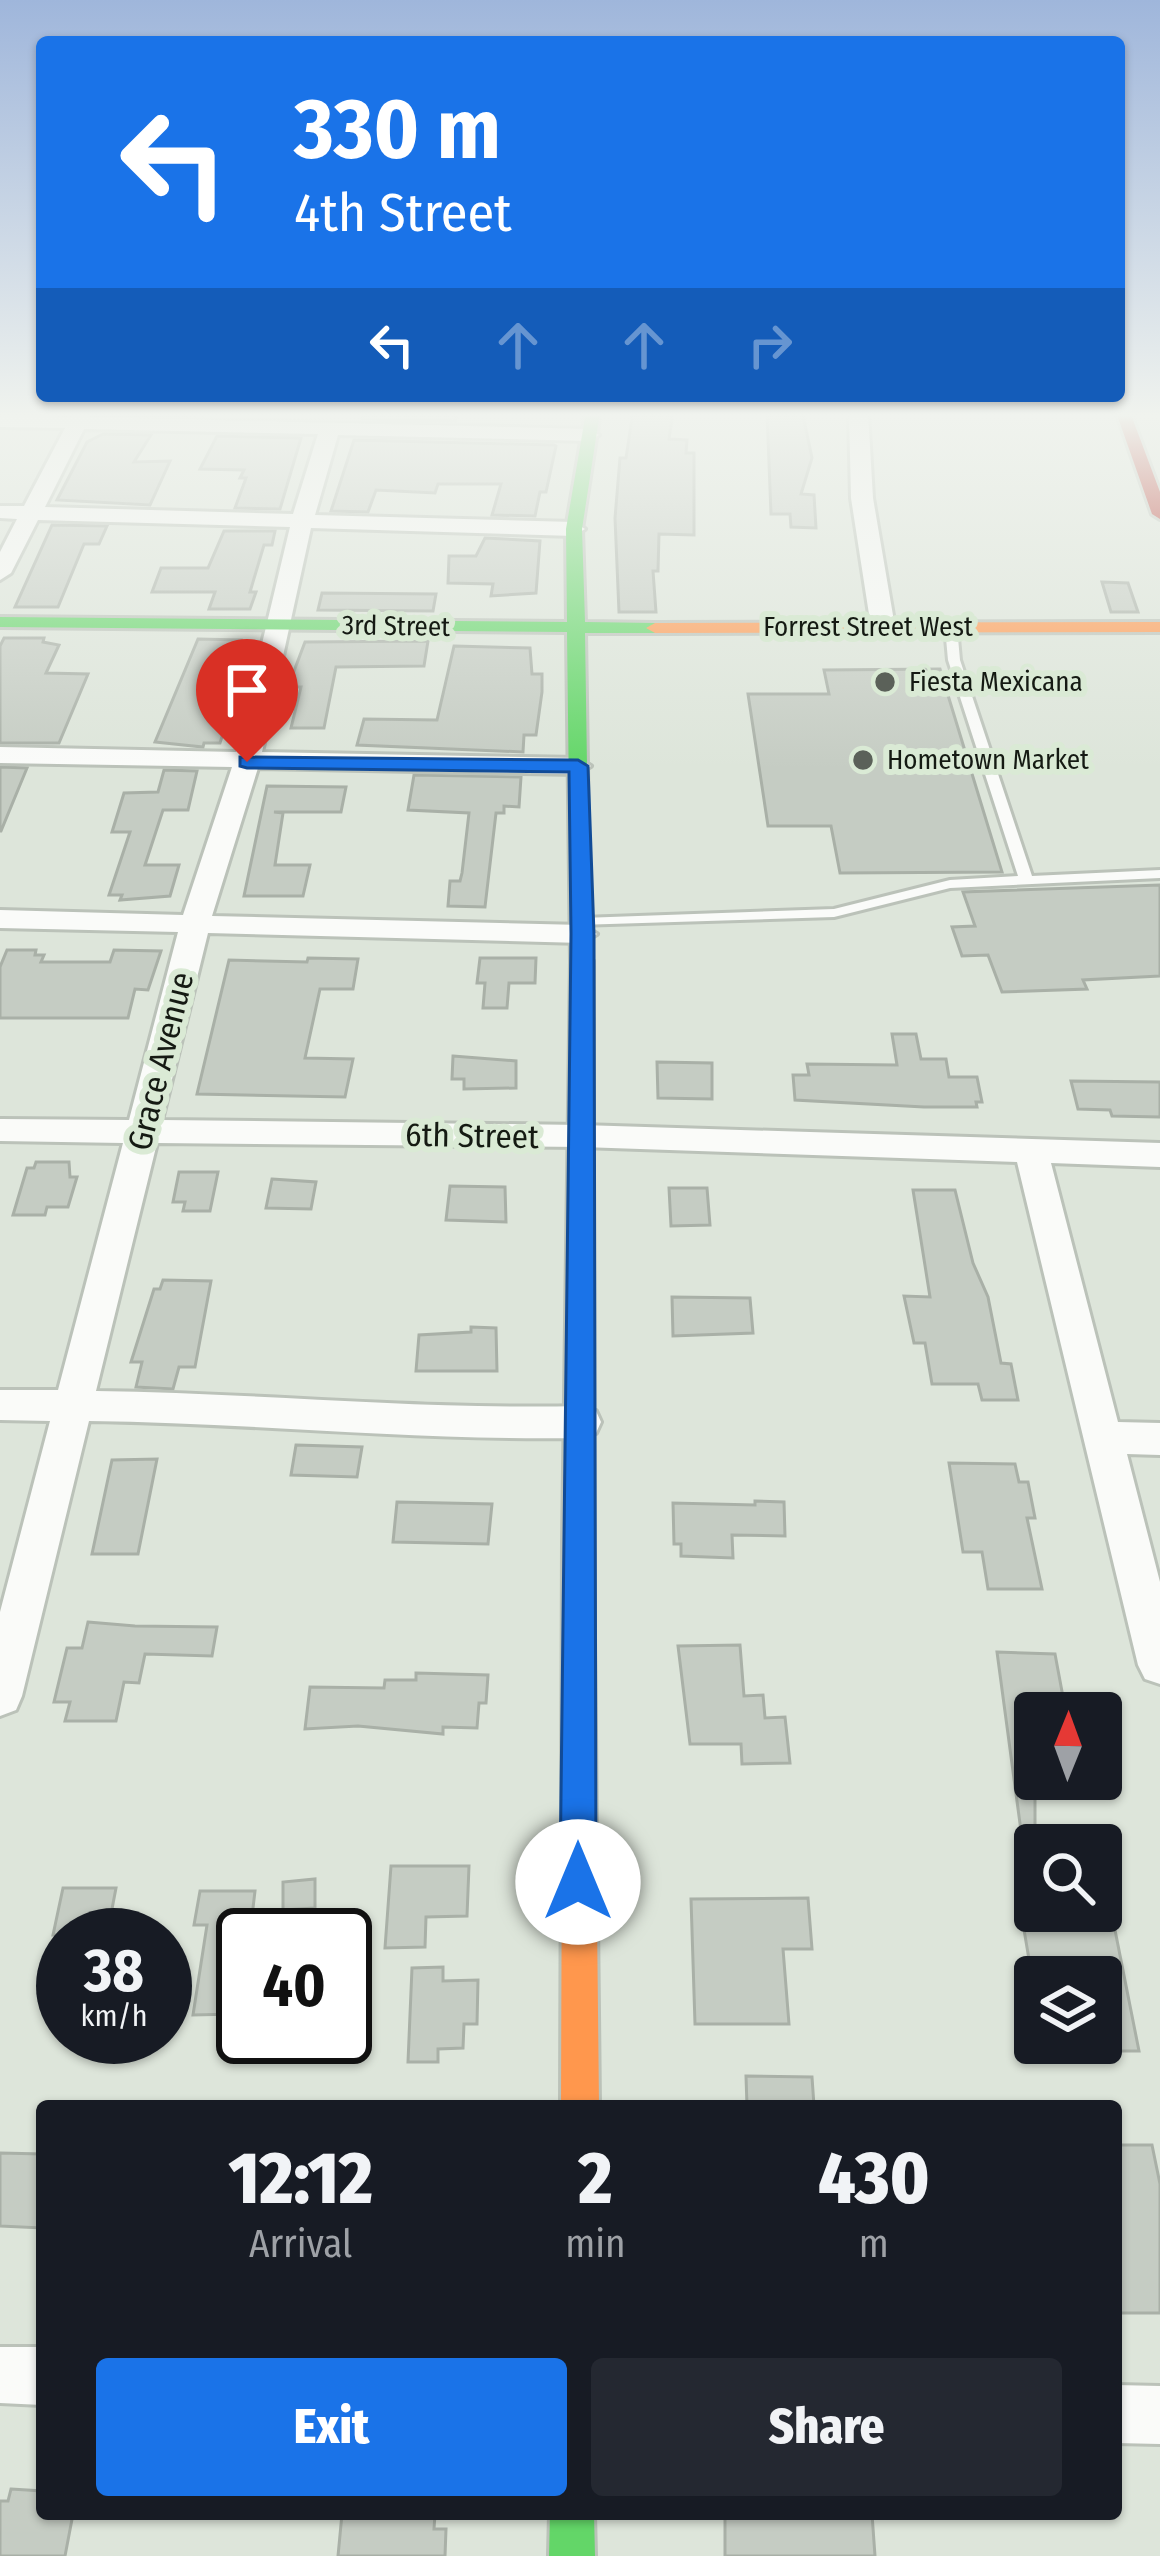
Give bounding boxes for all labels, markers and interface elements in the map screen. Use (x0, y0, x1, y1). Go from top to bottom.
text: 330 m (294, 79, 501, 180)
icon: left (96, 84, 252, 240)
text: 4th Street (294, 181, 512, 245)
icon: left (359, 312, 425, 378)
icon: ahead (485, 312, 551, 378)
icon: ahead (611, 312, 677, 378)
icon: right (737, 312, 803, 378)
street label: 3rd Street (342, 609, 450, 643)
street label: Forrest Street West (763, 611, 973, 643)
pin (196, 639, 298, 762)
icon: arrive (214, 657, 280, 723)
place label: Fiesta Mexicana (909, 666, 1083, 698)
marker: Fiesta Mexicana (872, 669, 898, 695)
place label: Hometown Market (887, 744, 1089, 776)
marker: Hometown Market (850, 747, 876, 773)
street label: Grace Avenue (120, 968, 202, 1155)
street label: 6th Street (405, 1115, 539, 1157)
north arrow (1014, 1692, 1122, 1800)
map controls (1014, 1692, 1122, 2064)
position arrow (515, 1819, 641, 1945)
button: search (1014, 1824, 1122, 1932)
speed limit sign: 40 (216, 1908, 372, 2064)
text: 38 (84, 1935, 144, 2007)
button: layers (1014, 1956, 1122, 2064)
text: km/h (81, 1998, 147, 2034)
text: 12:12 (228, 2136, 373, 2222)
text: 2 (579, 2136, 612, 2222)
text: 430 (818, 2136, 930, 2222)
text: Arrival (249, 2221, 352, 2267)
text: min (565, 2221, 626, 2267)
text: m (859, 2221, 889, 2267)
button: Exit (96, 2358, 567, 2496)
button: Share (591, 2358, 1062, 2496)

